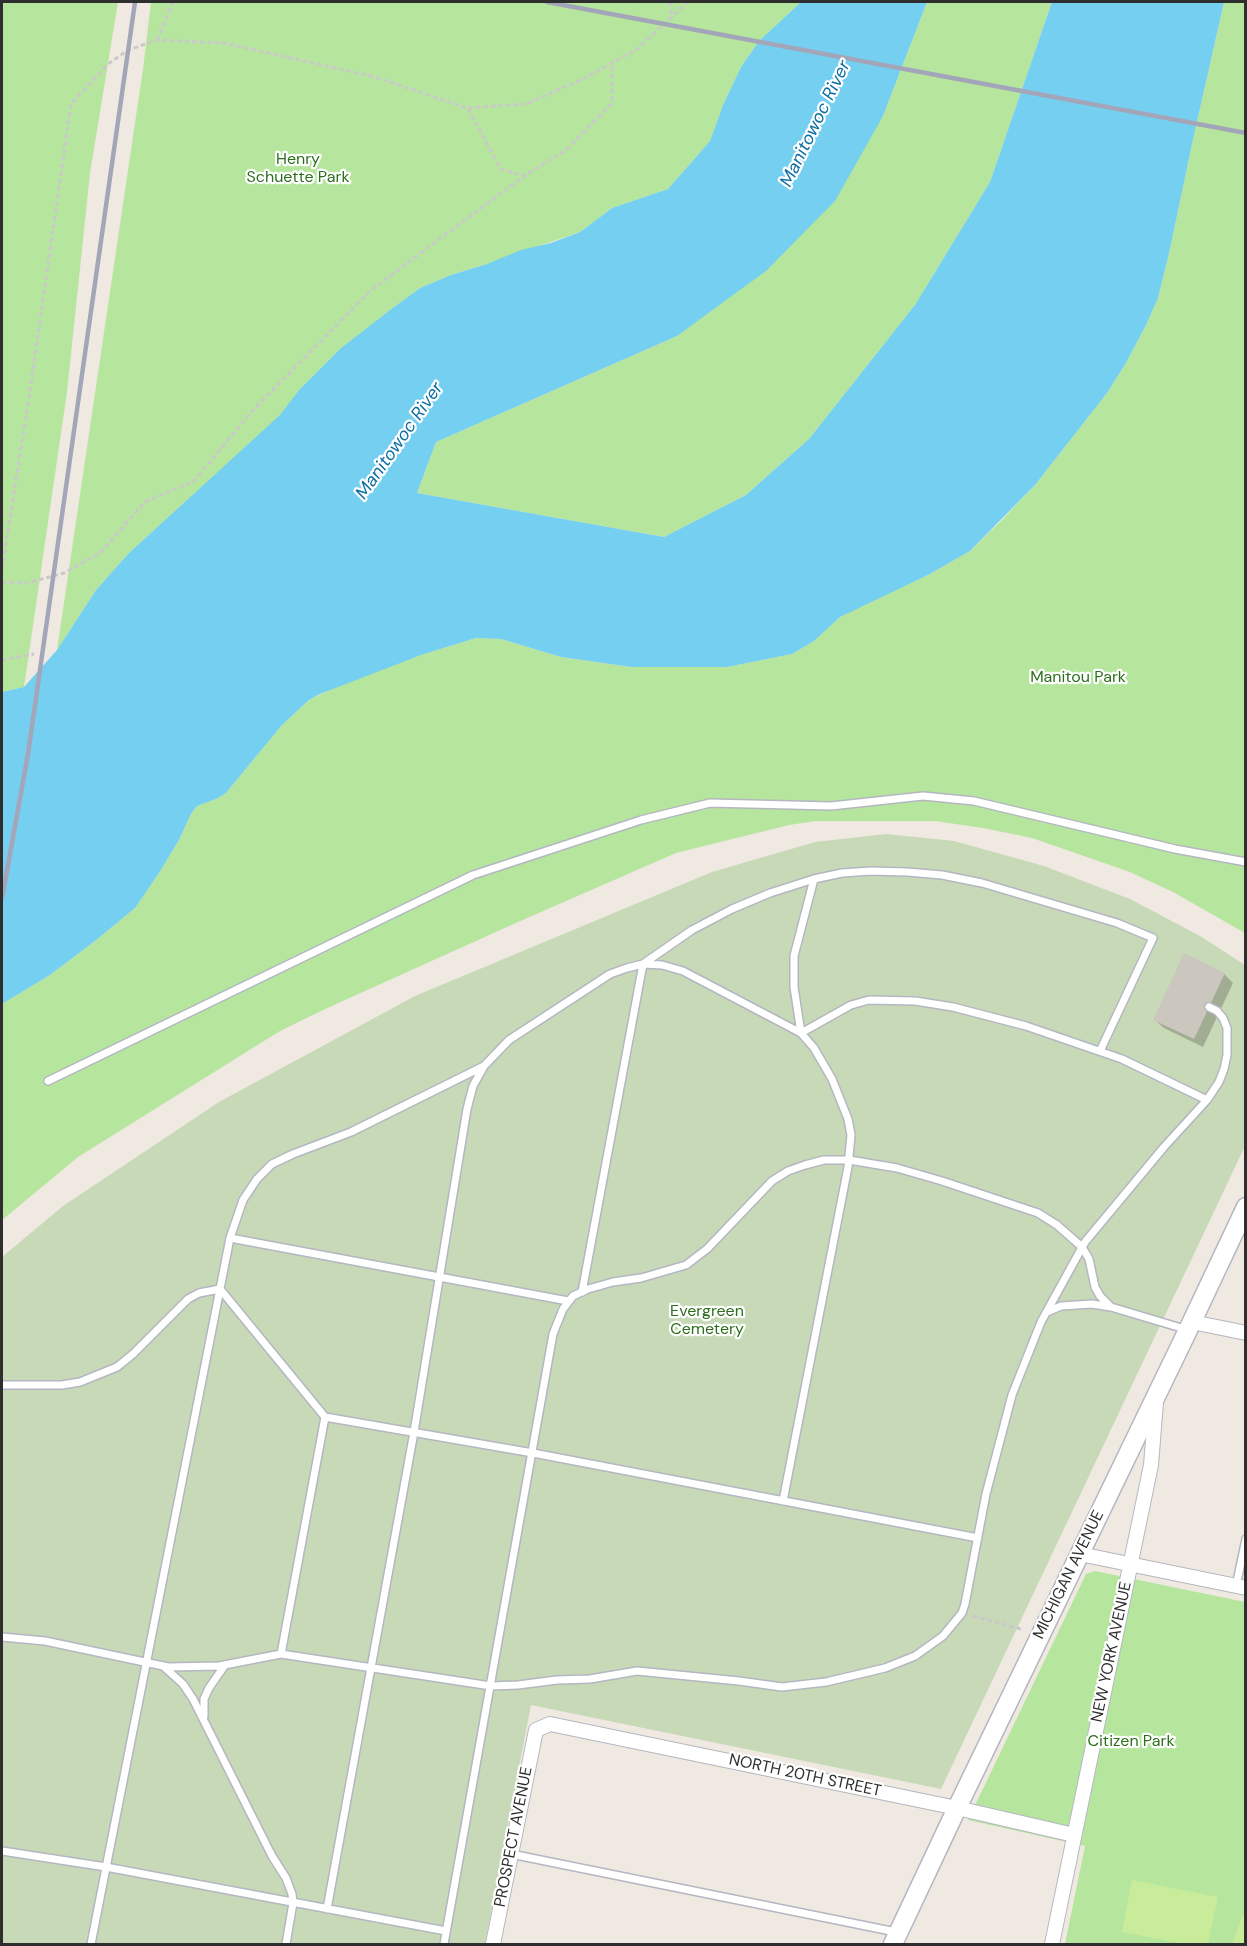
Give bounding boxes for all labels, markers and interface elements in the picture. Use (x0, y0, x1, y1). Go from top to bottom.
water label: Manitowoc River (776, 57, 856, 191)
park label: Henry Schuette Park (247, 150, 349, 188)
water label: Manitowoc River (352, 378, 448, 504)
park label: Manitou Park (1030, 668, 1126, 688)
park label: Evergreen Cemetery (670, 1302, 744, 1340)
street label: MICHIGAN AVENUE (1030, 1508, 1108, 1642)
street label: NEW YORK AVENUE (1088, 1580, 1136, 1724)
park label: Citizen Park (1088, 1732, 1174, 1752)
street label: NORTH 20TH STREET (727, 1750, 883, 1802)
street label: PROSPECT AVENUE (491, 1765, 537, 1909)

